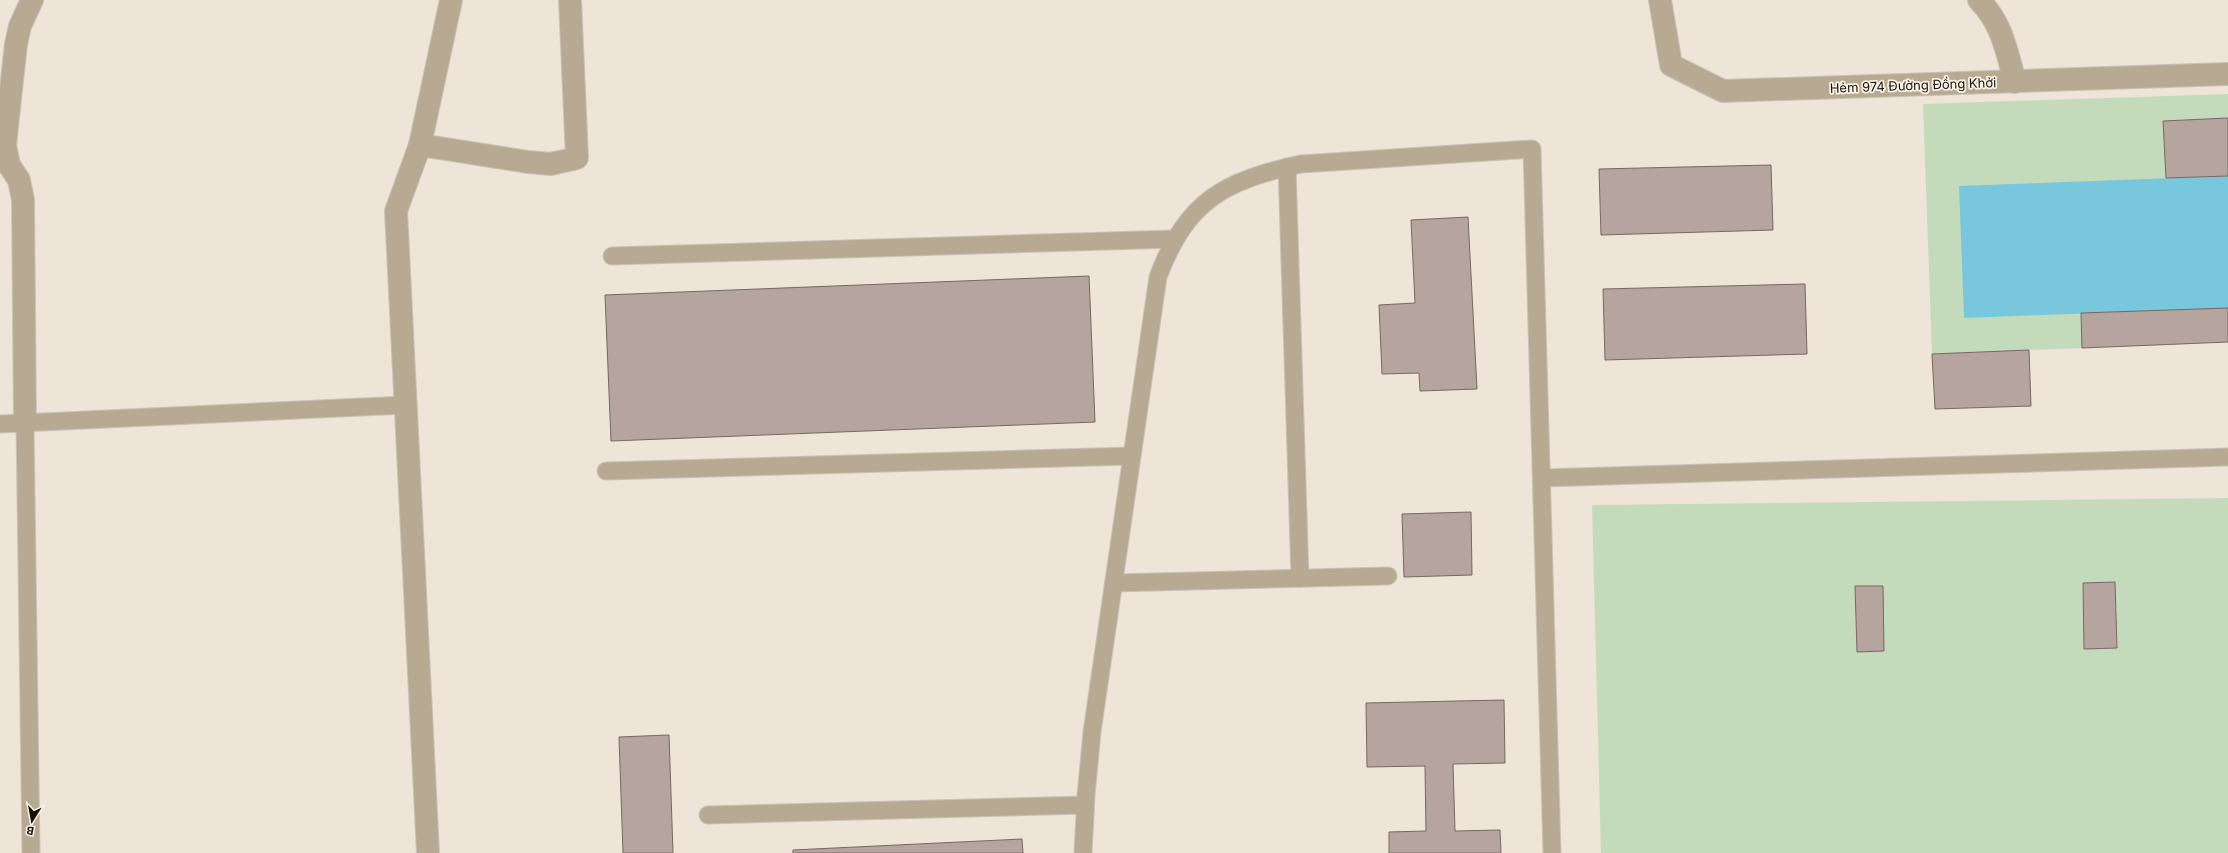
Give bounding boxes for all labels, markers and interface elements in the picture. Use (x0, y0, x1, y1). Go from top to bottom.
street label: Hẻm 974 Đường Đồng Khởi (1829, 74, 1997, 96)
north arrow (12, 801, 52, 841)
text: B (25, 823, 35, 838)

